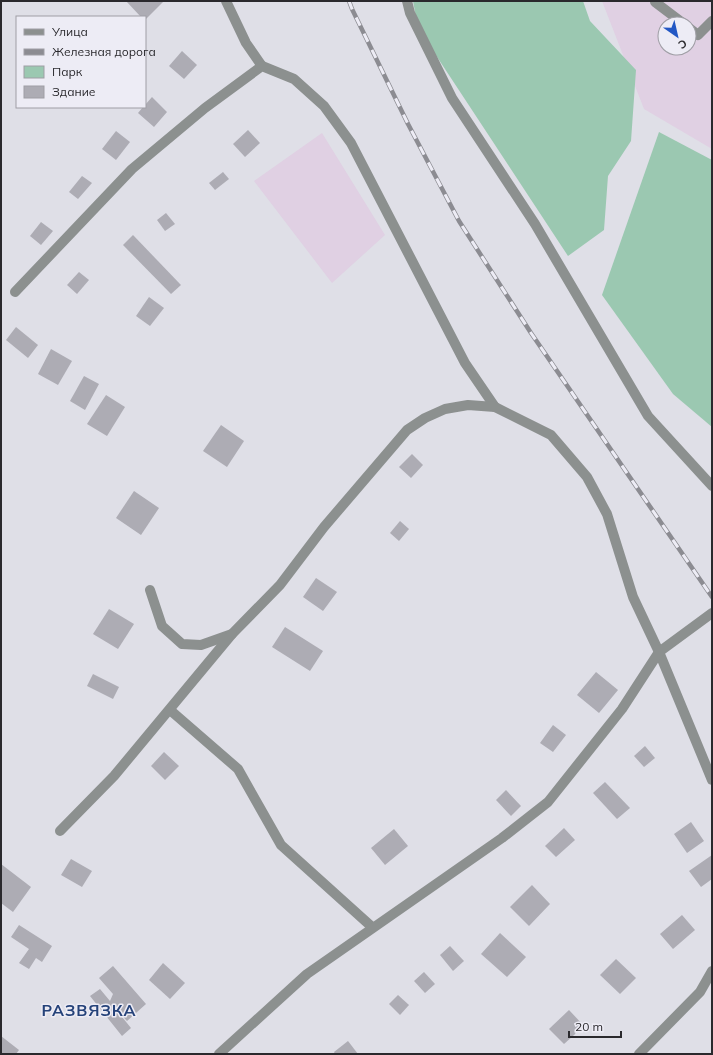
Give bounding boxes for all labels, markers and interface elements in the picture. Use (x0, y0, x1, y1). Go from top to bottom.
legend (16, 16, 146, 108)
north arrow (657, 16, 697, 56)
text: Улица (51, 24, 88, 39)
text: С (675, 36, 690, 52)
text: Железная дорога (52, 44, 156, 59)
text: Парк (52, 64, 83, 79)
text: Здание (52, 84, 96, 99)
district label: РАЗВЯЗКА (41, 1000, 137, 1020)
scale bar (569, 1013, 621, 1039)
text: 20 m (575, 1019, 603, 1034)

